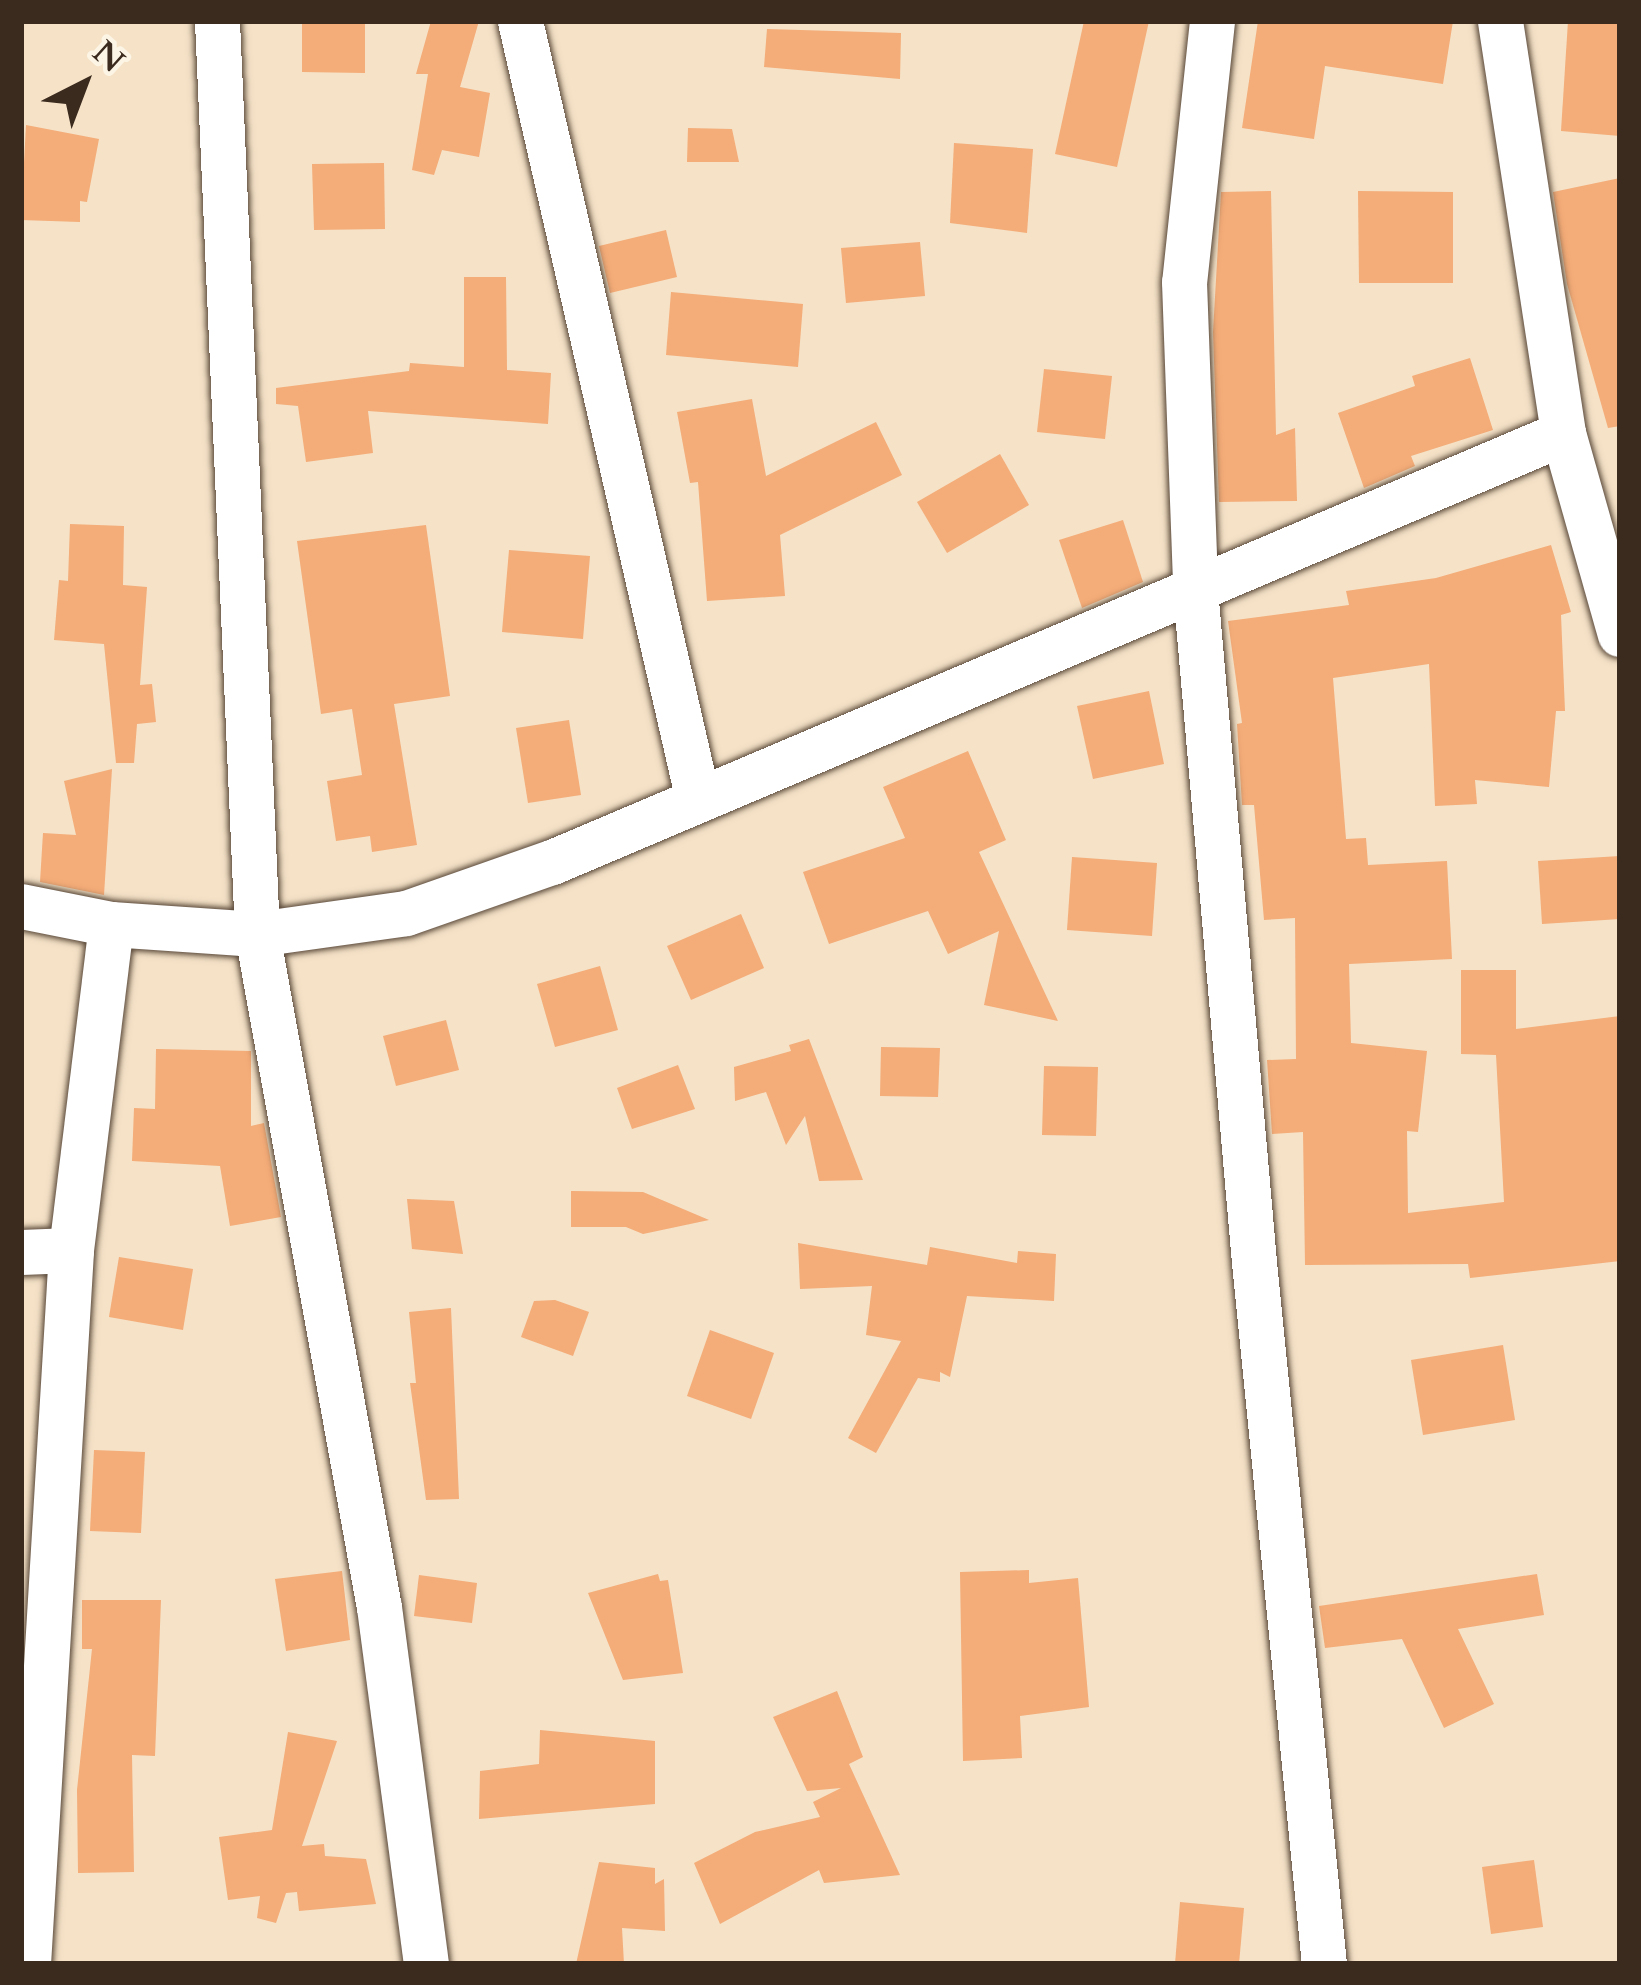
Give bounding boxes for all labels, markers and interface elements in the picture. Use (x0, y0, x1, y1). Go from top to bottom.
north arrow (24, 24, 144, 144)
text: N (83, 31, 134, 83)

